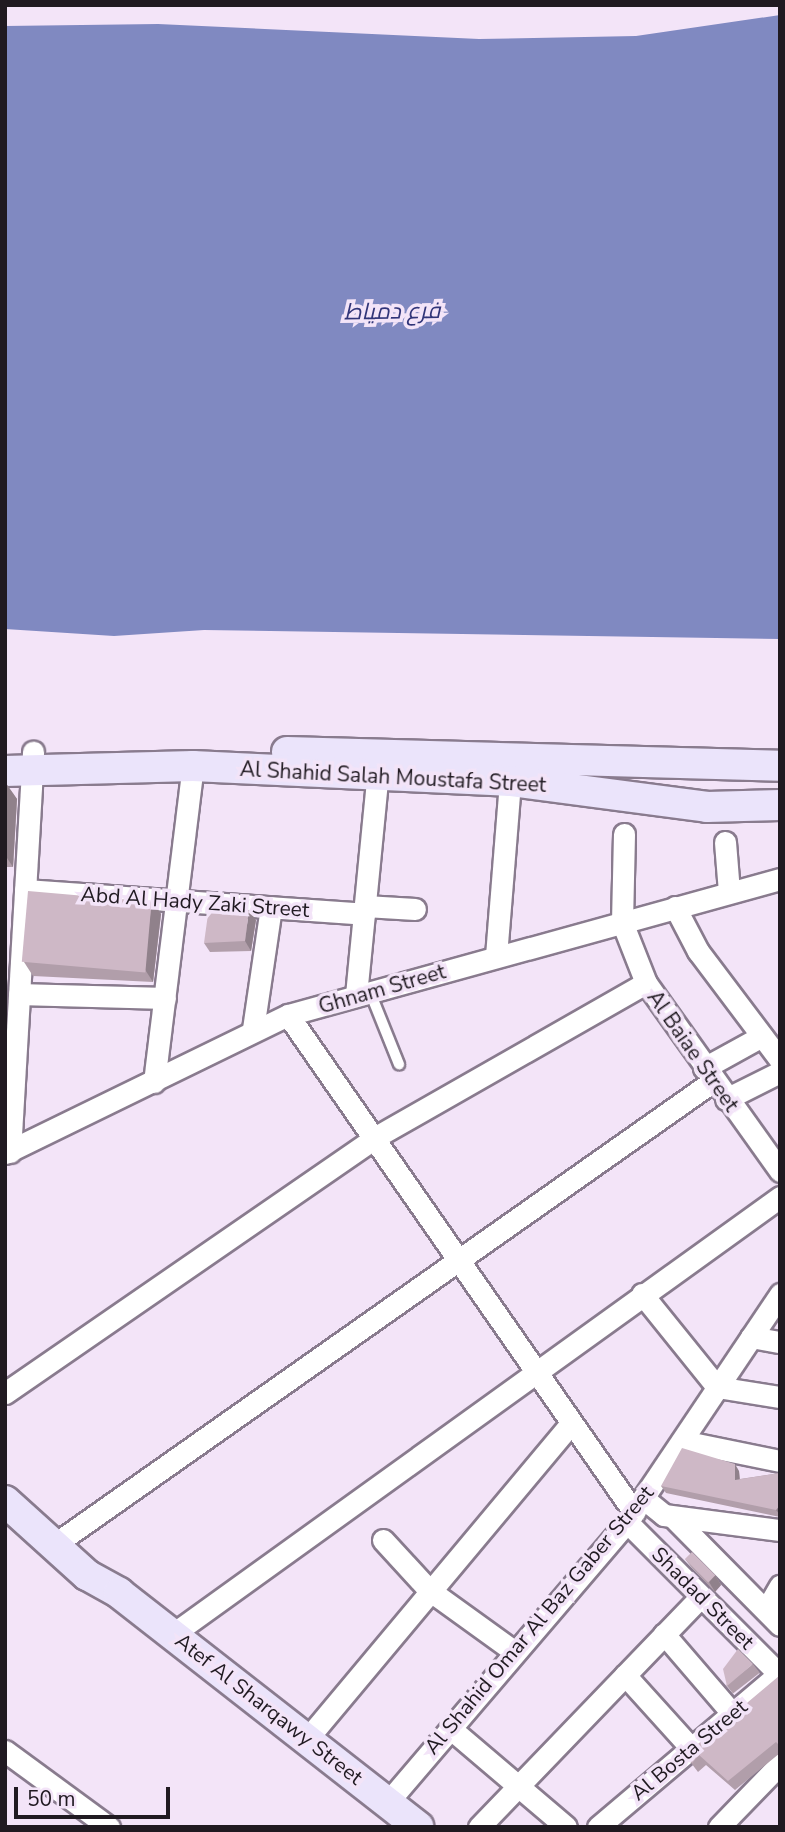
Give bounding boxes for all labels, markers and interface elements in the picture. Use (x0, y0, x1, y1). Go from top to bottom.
water label: فرع دمياط (344, 297, 440, 327)
street label: Al Shahid Salah Moustafa Street (239, 756, 547, 798)
street label: Abd Al Hady Zaki Street (80, 881, 310, 923)
street label: Ghnam Street (316, 959, 448, 1019)
street label: Al Baiae Street (642, 986, 744, 1116)
street label: Al Shahid Omar Al Baz Gaber Street (419, 1481, 659, 1759)
street label: Shadad Street (647, 1542, 759, 1654)
street label: Atef Al Sharqawy Street (170, 1628, 368, 1790)
street label: Al Bosta Street (626, 1694, 752, 1806)
scale bar (18, 1772, 173, 1816)
text: 50 m (27, 1785, 76, 1813)

